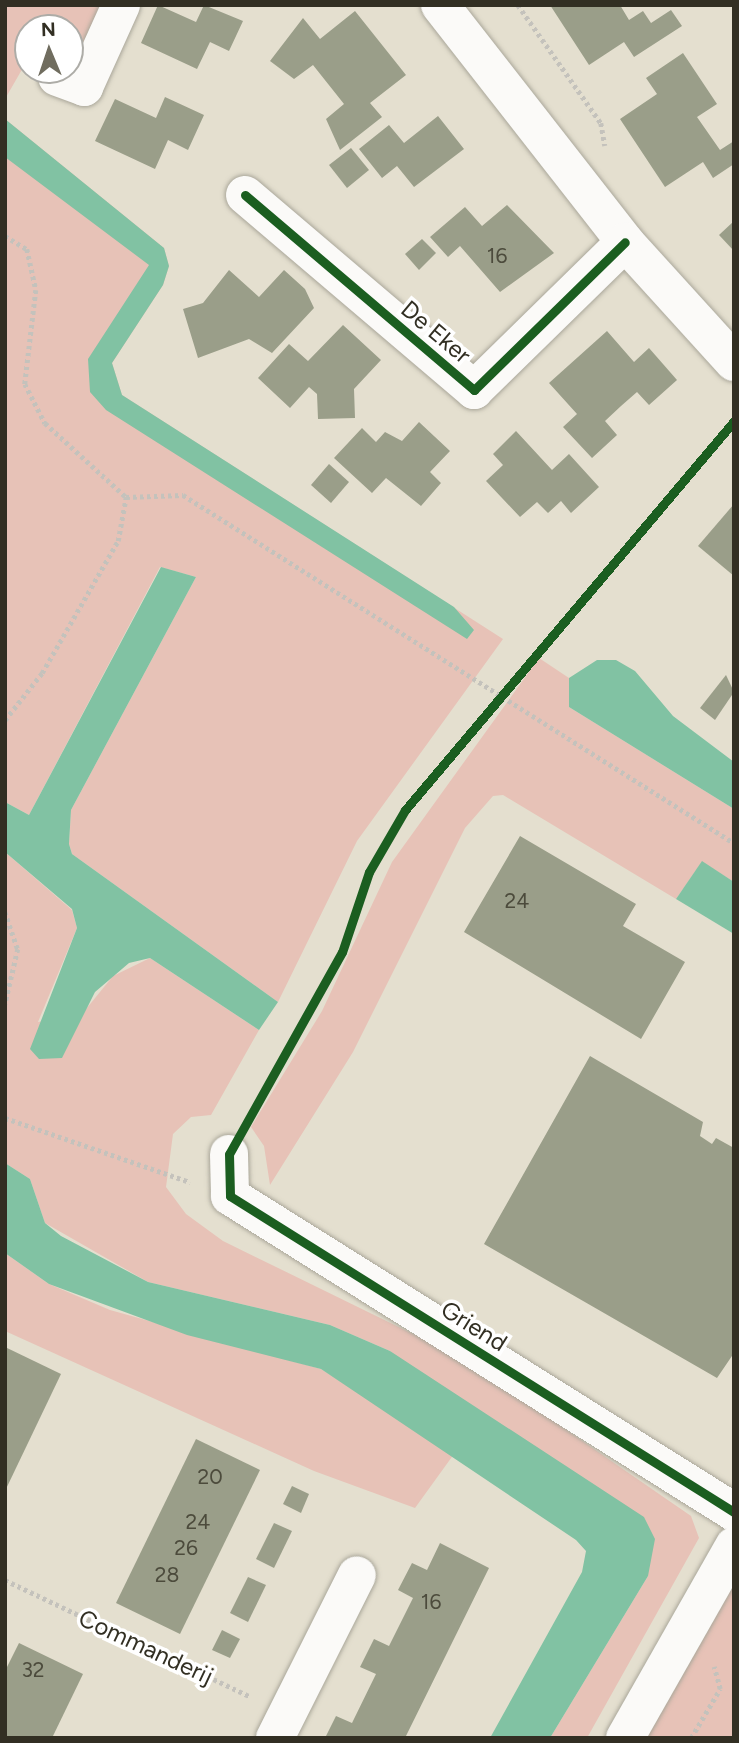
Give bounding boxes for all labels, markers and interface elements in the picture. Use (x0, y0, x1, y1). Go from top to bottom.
north arrow (14, 14, 84, 84)
text: N (41, 18, 56, 41)
house number: 16 (487, 243, 507, 269)
street label: De Eker (395, 295, 477, 369)
house number: 24 (505, 888, 529, 914)
street label: Griend (436, 1295, 512, 1357)
house number: 20 (197, 1464, 223, 1490)
house number: 24 (186, 1509, 210, 1535)
house number: 26 (174, 1535, 198, 1561)
house number: 28 (155, 1562, 179, 1588)
house number: 16 (421, 1589, 441, 1615)
street label: Commanderij (74, 1603, 218, 1691)
house number: 32 (21, 1657, 45, 1683)

